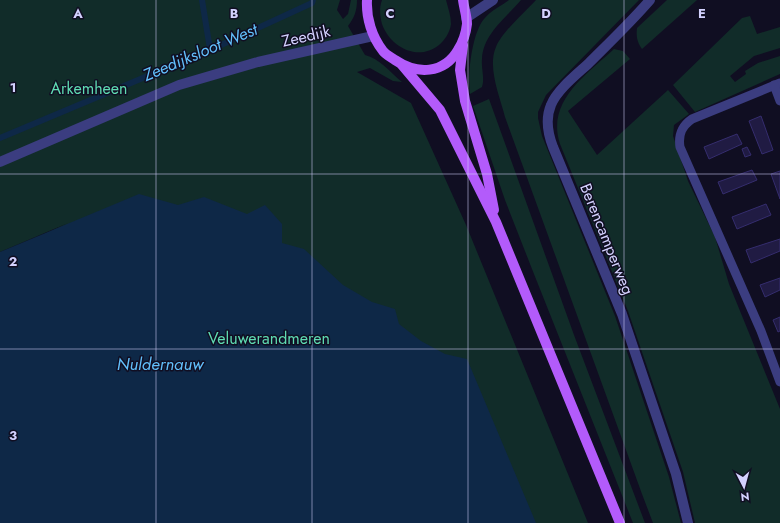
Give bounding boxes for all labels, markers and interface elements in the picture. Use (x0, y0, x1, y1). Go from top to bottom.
text: A (72, 4, 83, 23)
text: B (230, 4, 239, 23)
text: C (385, 4, 395, 23)
text: D (541, 4, 551, 23)
text: E (698, 4, 706, 23)
water label: Zeedijksloot West (138, 17, 262, 87)
street label: Zeedijk (280, 19, 333, 53)
park label: Arkemheen (51, 77, 127, 100)
text: 1 (10, 78, 16, 97)
street label: Berencamperweg (574, 180, 640, 298)
text: 2 (9, 252, 17, 271)
park label: Veluwerandmeren (208, 327, 330, 350)
water label: Nuldernauw (117, 352, 205, 376)
text: 3 (9, 426, 17, 445)
north arrow (724, 467, 764, 507)
text: N (740, 489, 750, 505)

